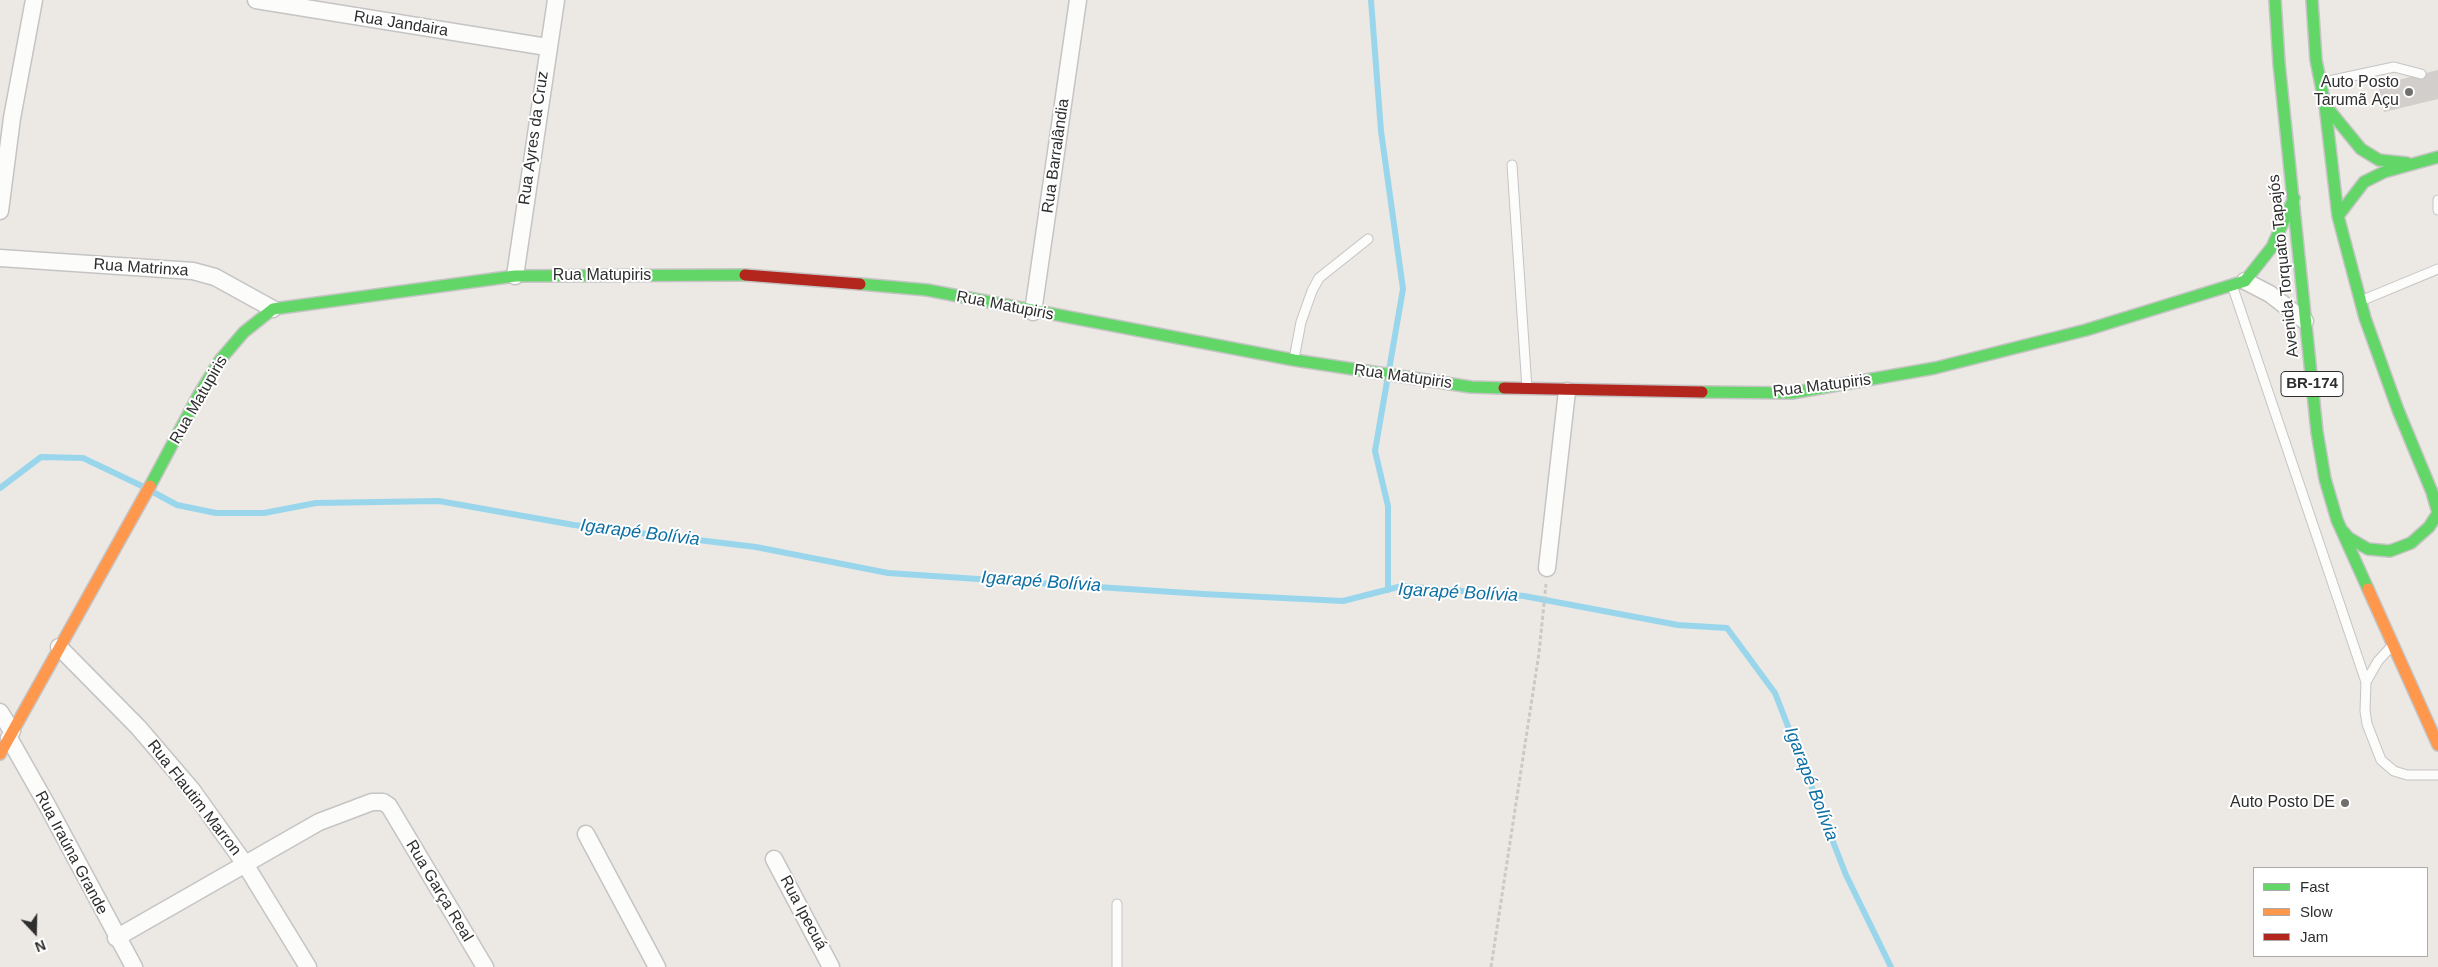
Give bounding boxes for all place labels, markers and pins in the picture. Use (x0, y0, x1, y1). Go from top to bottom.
place label: Auto Posto Tarumã Açu (2314, 73, 2399, 111)
marker: Auto Posto Tarumã Açu (2403, 86, 2415, 98)
place label: Auto Posto DE (2230, 793, 2335, 813)
marker: Auto Posto DE (2339, 797, 2351, 809)

